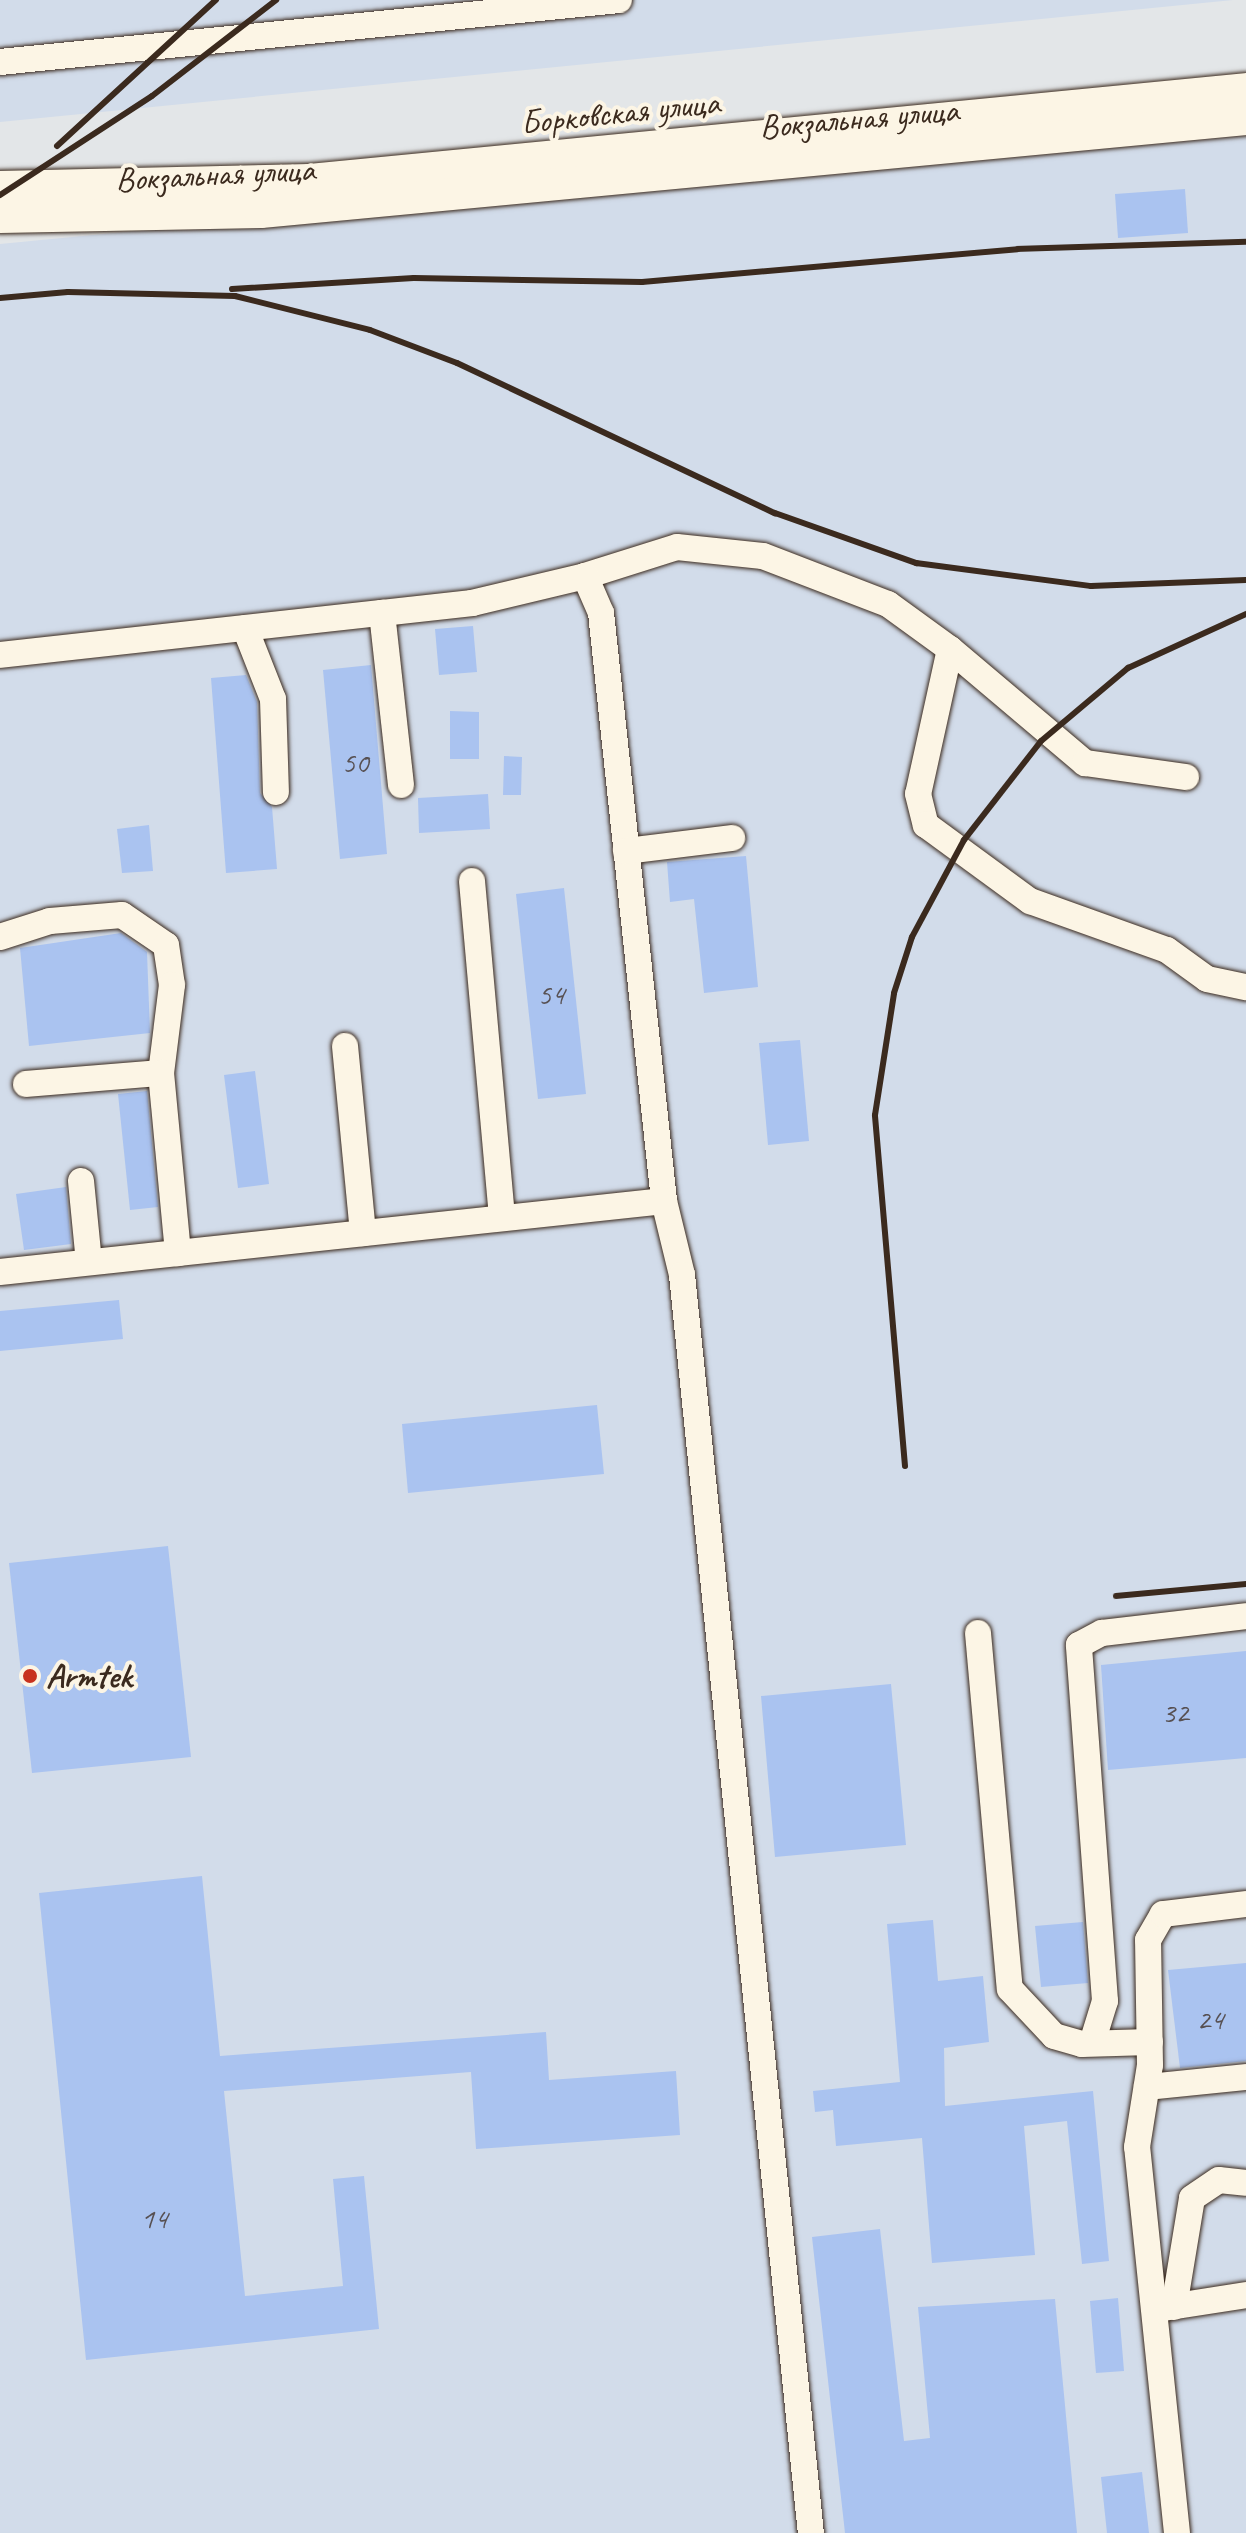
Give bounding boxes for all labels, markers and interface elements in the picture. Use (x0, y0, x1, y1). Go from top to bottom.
street label: Борковская улица (518, 81, 722, 143)
street label: Вокзальная улица (757, 89, 961, 147)
street label: Вокзальная улица (113, 148, 317, 200)
house number: 50 (342, 744, 368, 780)
house number: 54 (538, 976, 564, 1012)
place label: Armtek (46, 1656, 131, 1696)
marker: Armtek (21, 1667, 39, 1685)
house number: 32 (1162, 1694, 1188, 1730)
house number: 24 (1197, 2001, 1223, 2037)
house number: 14 (141, 2200, 167, 2236)

